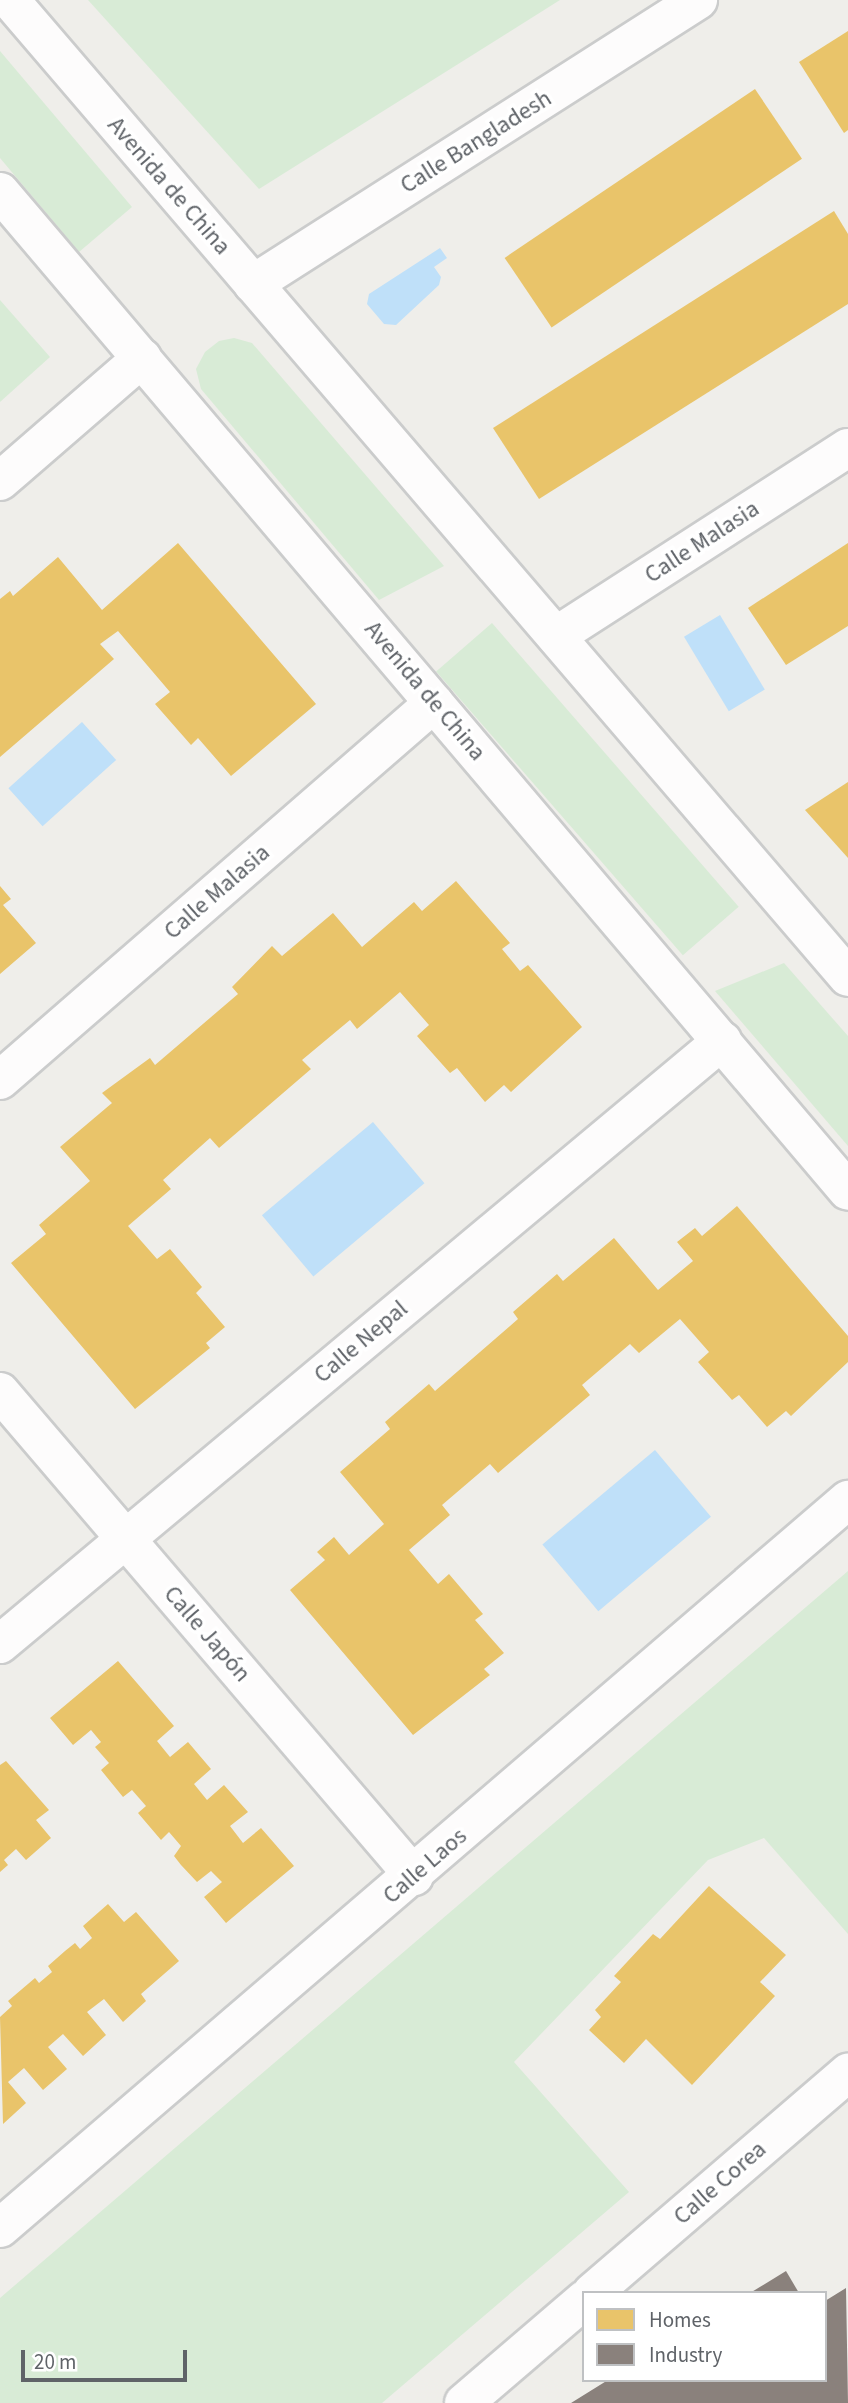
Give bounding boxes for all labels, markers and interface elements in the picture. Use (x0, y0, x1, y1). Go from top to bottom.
street label: Calle Bangladesh (395, 84, 557, 200)
street label: Avenida de China (101, 111, 237, 261)
street label: Calle Malasia (639, 494, 765, 590)
street label: Avenida de China (358, 615, 492, 767)
street label: Calle Malasia (158, 838, 276, 946)
street label: Calle Nepal (308, 1295, 414, 1389)
street label: Calle Japón (157, 1580, 257, 1688)
street label: Calle Laos (377, 1822, 473, 1910)
street label: Calle Corea (668, 2135, 772, 2231)
legend (582, 2291, 827, 2382)
text: Homes (649, 2305, 711, 2335)
scale bar (24, 2336, 191, 2380)
text: Industry (649, 2340, 722, 2370)
text: 20 m (34, 2347, 76, 2377)

